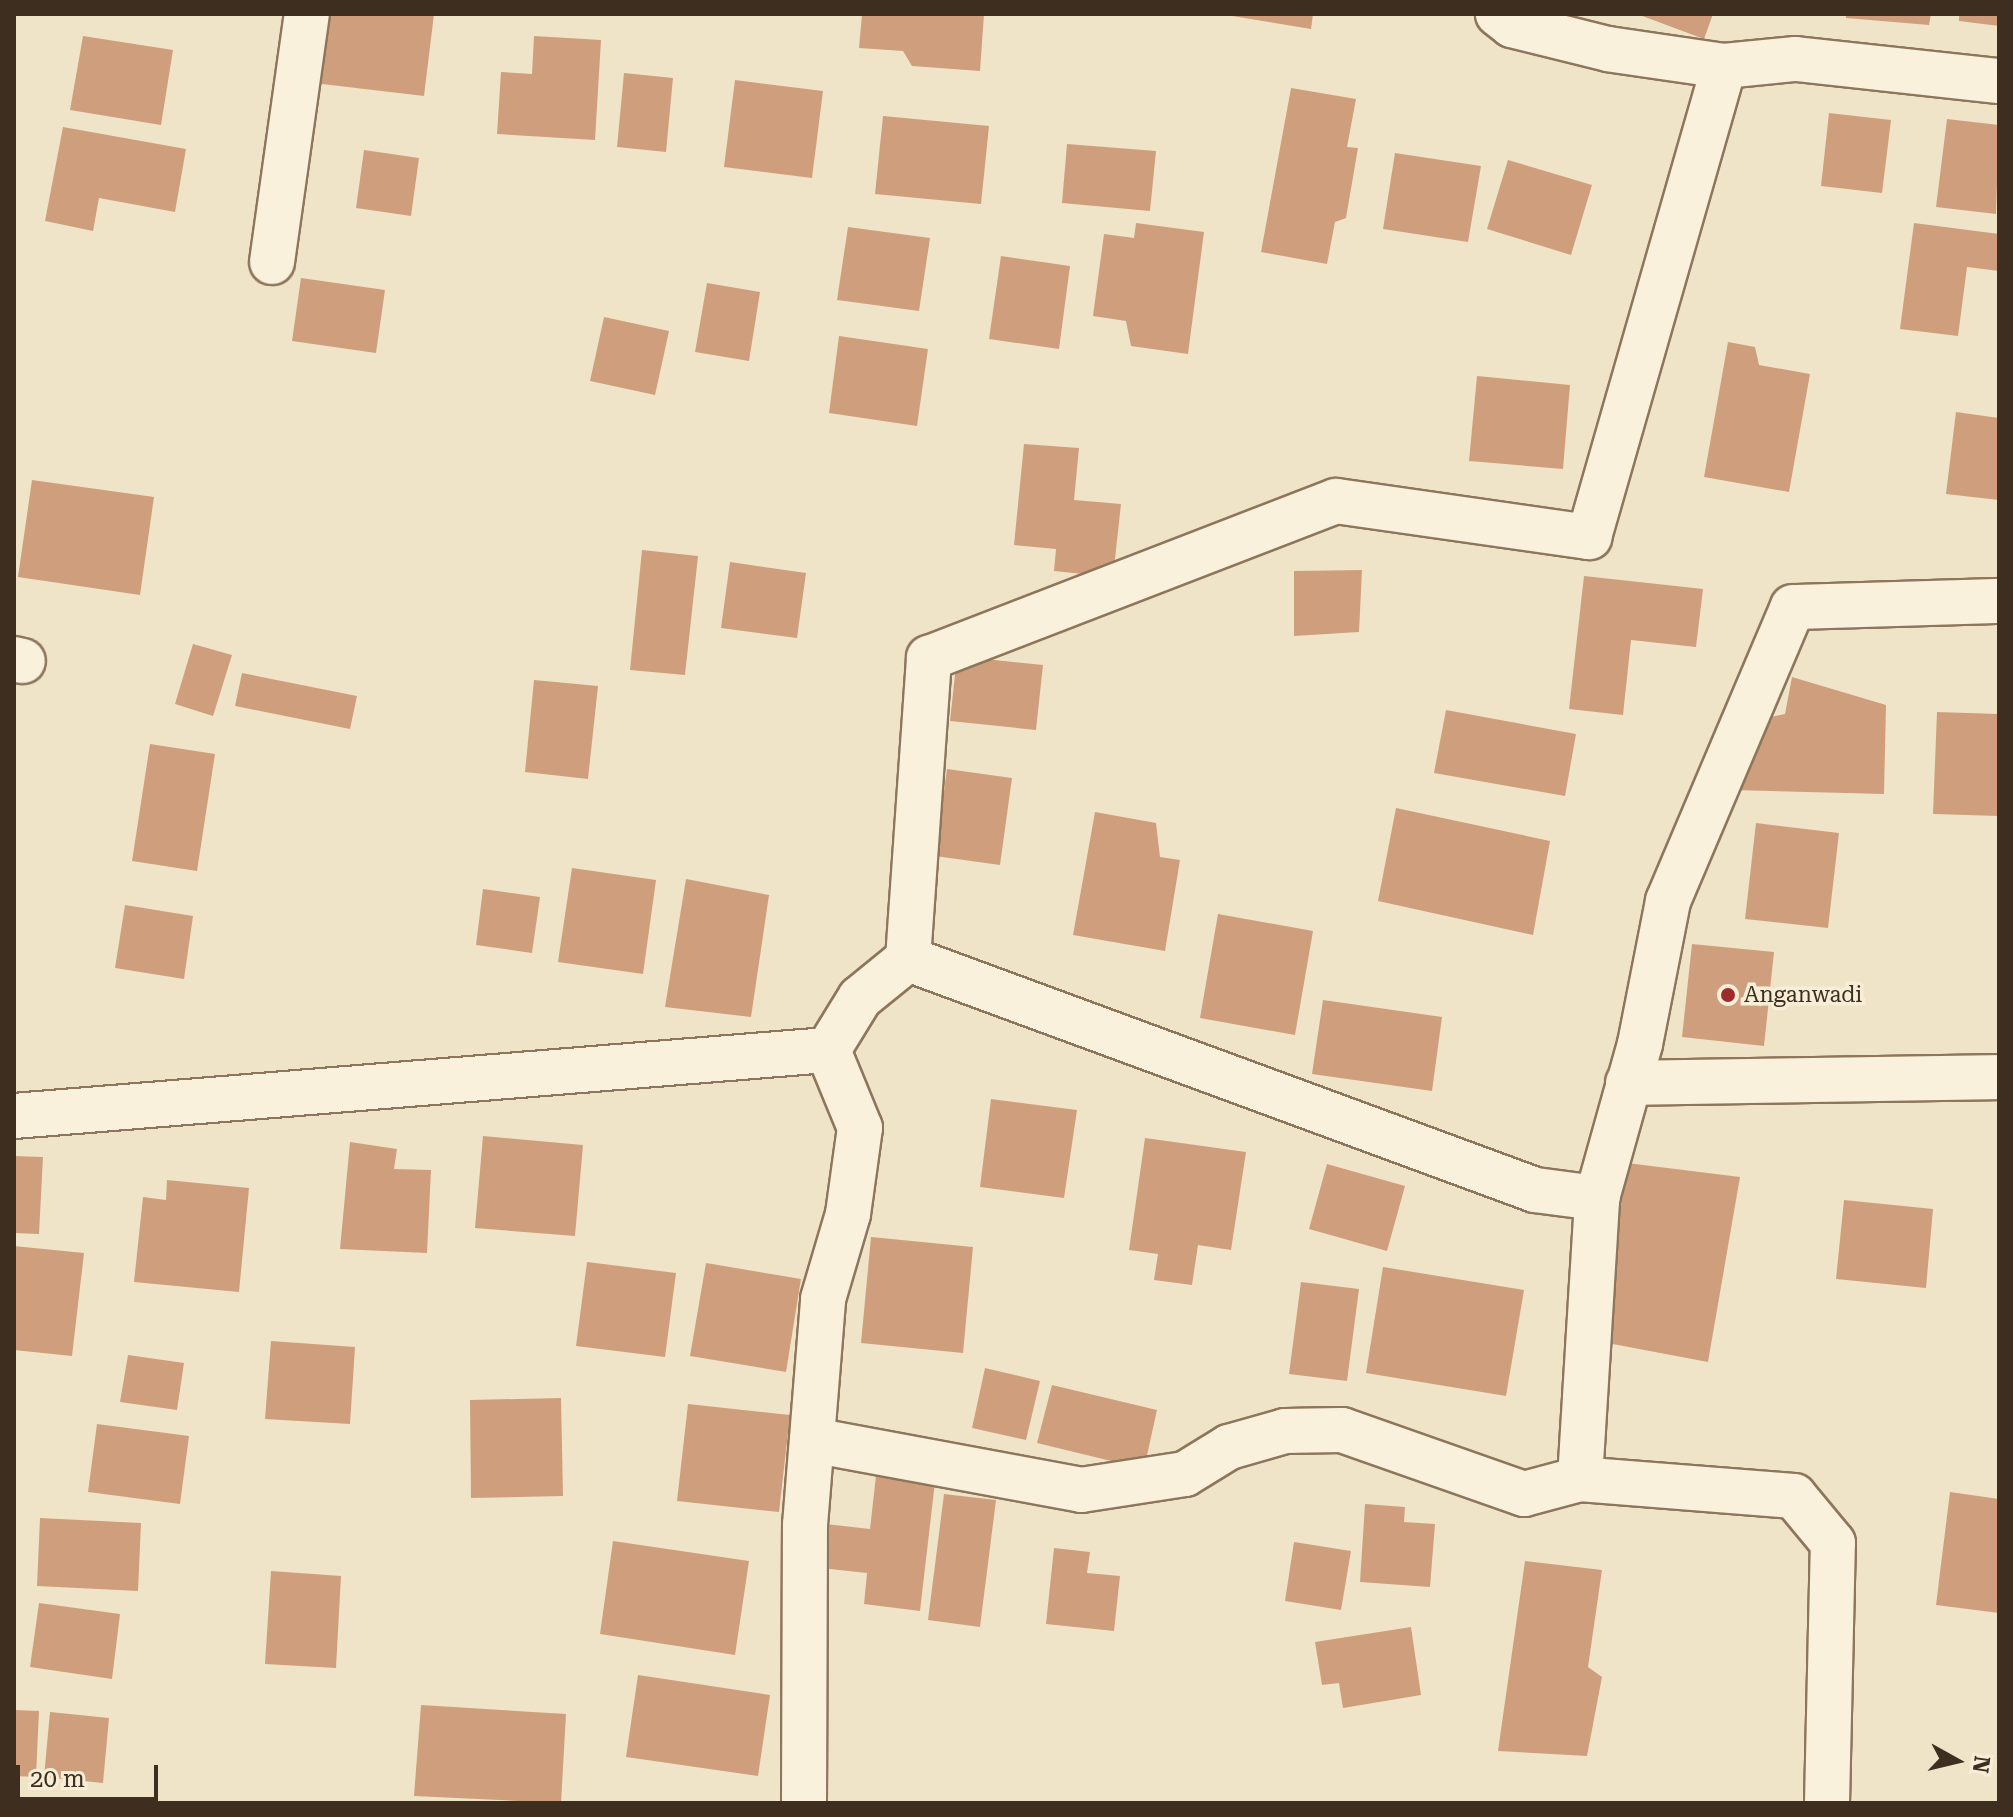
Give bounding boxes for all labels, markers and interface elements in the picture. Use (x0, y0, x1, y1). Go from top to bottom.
place label: Anganwadi (1744, 982, 1862, 1008)
marker: Anganwadi (1719, 986, 1737, 1004)
north arrow (1917, 1721, 1997, 1801)
scale bar (20, 1749, 162, 1799)
text: N (1968, 1754, 1995, 1775)
text: 20 m (30, 1765, 85, 1793)

